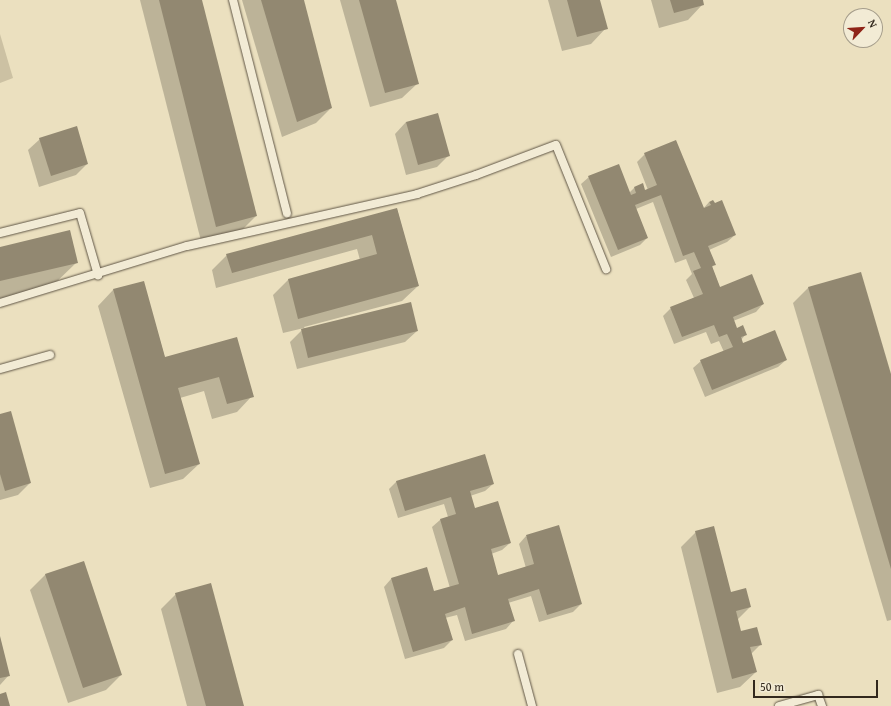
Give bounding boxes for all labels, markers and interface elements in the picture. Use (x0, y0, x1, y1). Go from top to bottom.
north arrow (843, 8, 883, 48)
text: N (864, 17, 882, 30)
scale bar (755, 672, 880, 698)
text: 50 m (760, 678, 784, 695)

